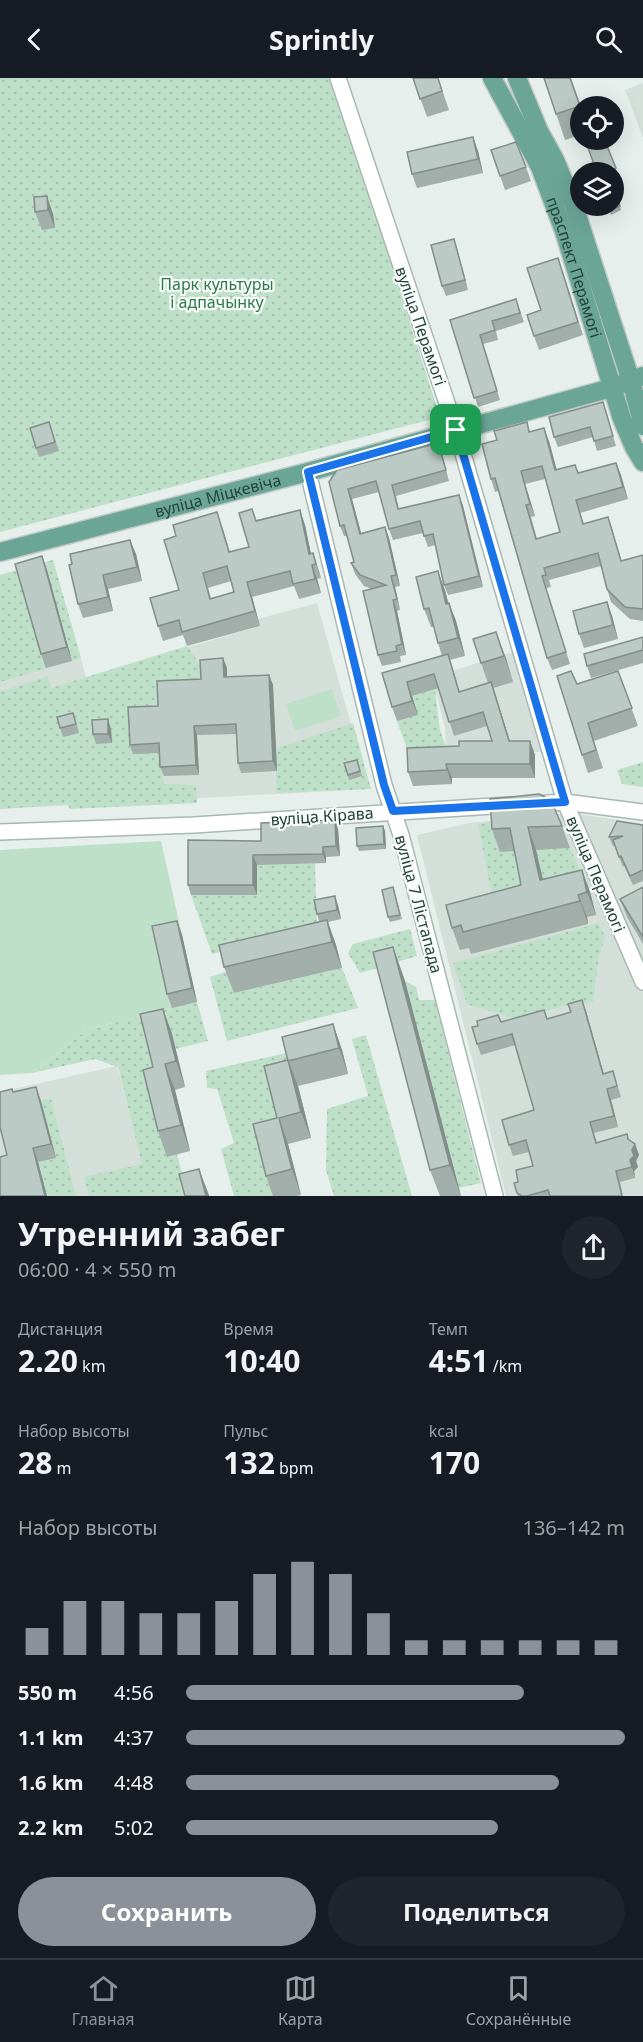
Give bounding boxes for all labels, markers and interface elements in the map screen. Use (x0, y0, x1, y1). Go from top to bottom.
text: Sprintly (269, 21, 374, 58)
icon: back (18, 23, 51, 56)
icon: search (592, 23, 625, 56)
map controls (570, 96, 624, 216)
button: locate (570, 96, 624, 150)
button: layers (570, 162, 624, 216)
street label: праспект Перамогі (541, 193, 607, 340)
street label: вуліца Перамогі (390, 263, 452, 389)
park label: Парк культуры і адпачынку (160, 273, 274, 313)
pin (430, 404, 481, 455)
icon: arrive (439, 413, 472, 446)
street label: вуліца Міцкевіча (152, 468, 283, 522)
street label: вуліца Кірава (270, 801, 374, 831)
street label: вуліца Перамогі (562, 812, 630, 936)
street label: вуліца 7 Лістапада (390, 832, 448, 976)
text: Утренний забег (18, 1211, 285, 1256)
button: share (562, 1216, 625, 1279)
text: 06:00 · 4 × 550 m (18, 1256, 176, 1283)
text: Дистанция (18, 1318, 103, 1340)
text: Время (223, 1318, 274, 1340)
text: Темп (429, 1318, 468, 1340)
text: 2.20 (18, 1340, 78, 1381)
text: 10:40 (223, 1340, 300, 1381)
text: 4:51 (429, 1340, 489, 1381)
text: km (78, 1355, 106, 1377)
text: /km (489, 1355, 522, 1377)
text: Набор высоты (18, 1420, 130, 1442)
text: Пульс (223, 1420, 268, 1442)
text: kcal (429, 1420, 458, 1442)
text: 28 (18, 1442, 52, 1483)
text: 132 (223, 1442, 275, 1483)
text: 170 (429, 1442, 480, 1483)
text: m (52, 1457, 71, 1479)
text: bpm (275, 1457, 314, 1479)
text: Набор высоты (18, 1514, 157, 1541)
text: 136–142 m (522, 1514, 625, 1541)
text: 550 m (18, 1679, 77, 1706)
text: 4:56 (114, 1679, 154, 1706)
text: 1.1 km (18, 1724, 84, 1751)
text: 4:37 (114, 1724, 154, 1751)
text: 1.6 km (18, 1769, 84, 1796)
text: 4:48 (114, 1769, 154, 1796)
text: 2.2 km (18, 1814, 84, 1841)
text: 5:02 (114, 1814, 154, 1841)
button: Сохранить (18, 1877, 316, 1946)
button: Поделиться (328, 1877, 625, 1946)
tab: Главная (72, 1972, 135, 2030)
tab: Карта (278, 1972, 323, 2030)
tab: Сохранённые (466, 1972, 571, 2030)

